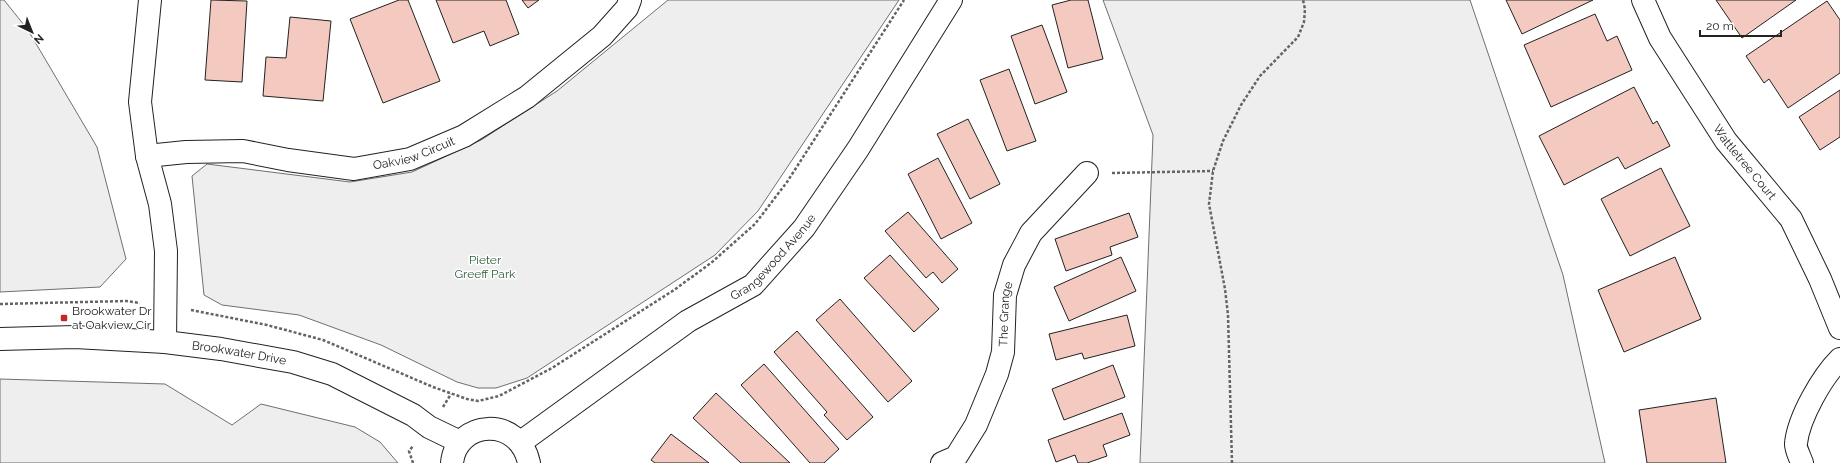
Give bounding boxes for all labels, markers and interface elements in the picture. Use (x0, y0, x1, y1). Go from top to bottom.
north arrow (12, 12, 52, 52)
scale bar (1700, 12, 1781, 38)
text: 20 m (1706, 19, 1734, 33)
text: N (31, 31, 46, 47)
street label: Wattletree Court (1710, 122, 1779, 203)
street label: Oakview Circuit (372, 134, 457, 172)
street label: Grangewood Avenue (728, 211, 818, 303)
park label: Pieter Greeff Park (455, 253, 516, 281)
street label: The Grange (996, 280, 1016, 347)
place label: Brookwater Dr at Oakview Cir (72, 304, 152, 332)
marker: Brookwater Dr at Oakview Cir (59, 313, 69, 323)
street label: Brookwater Drive (191, 338, 287, 368)

